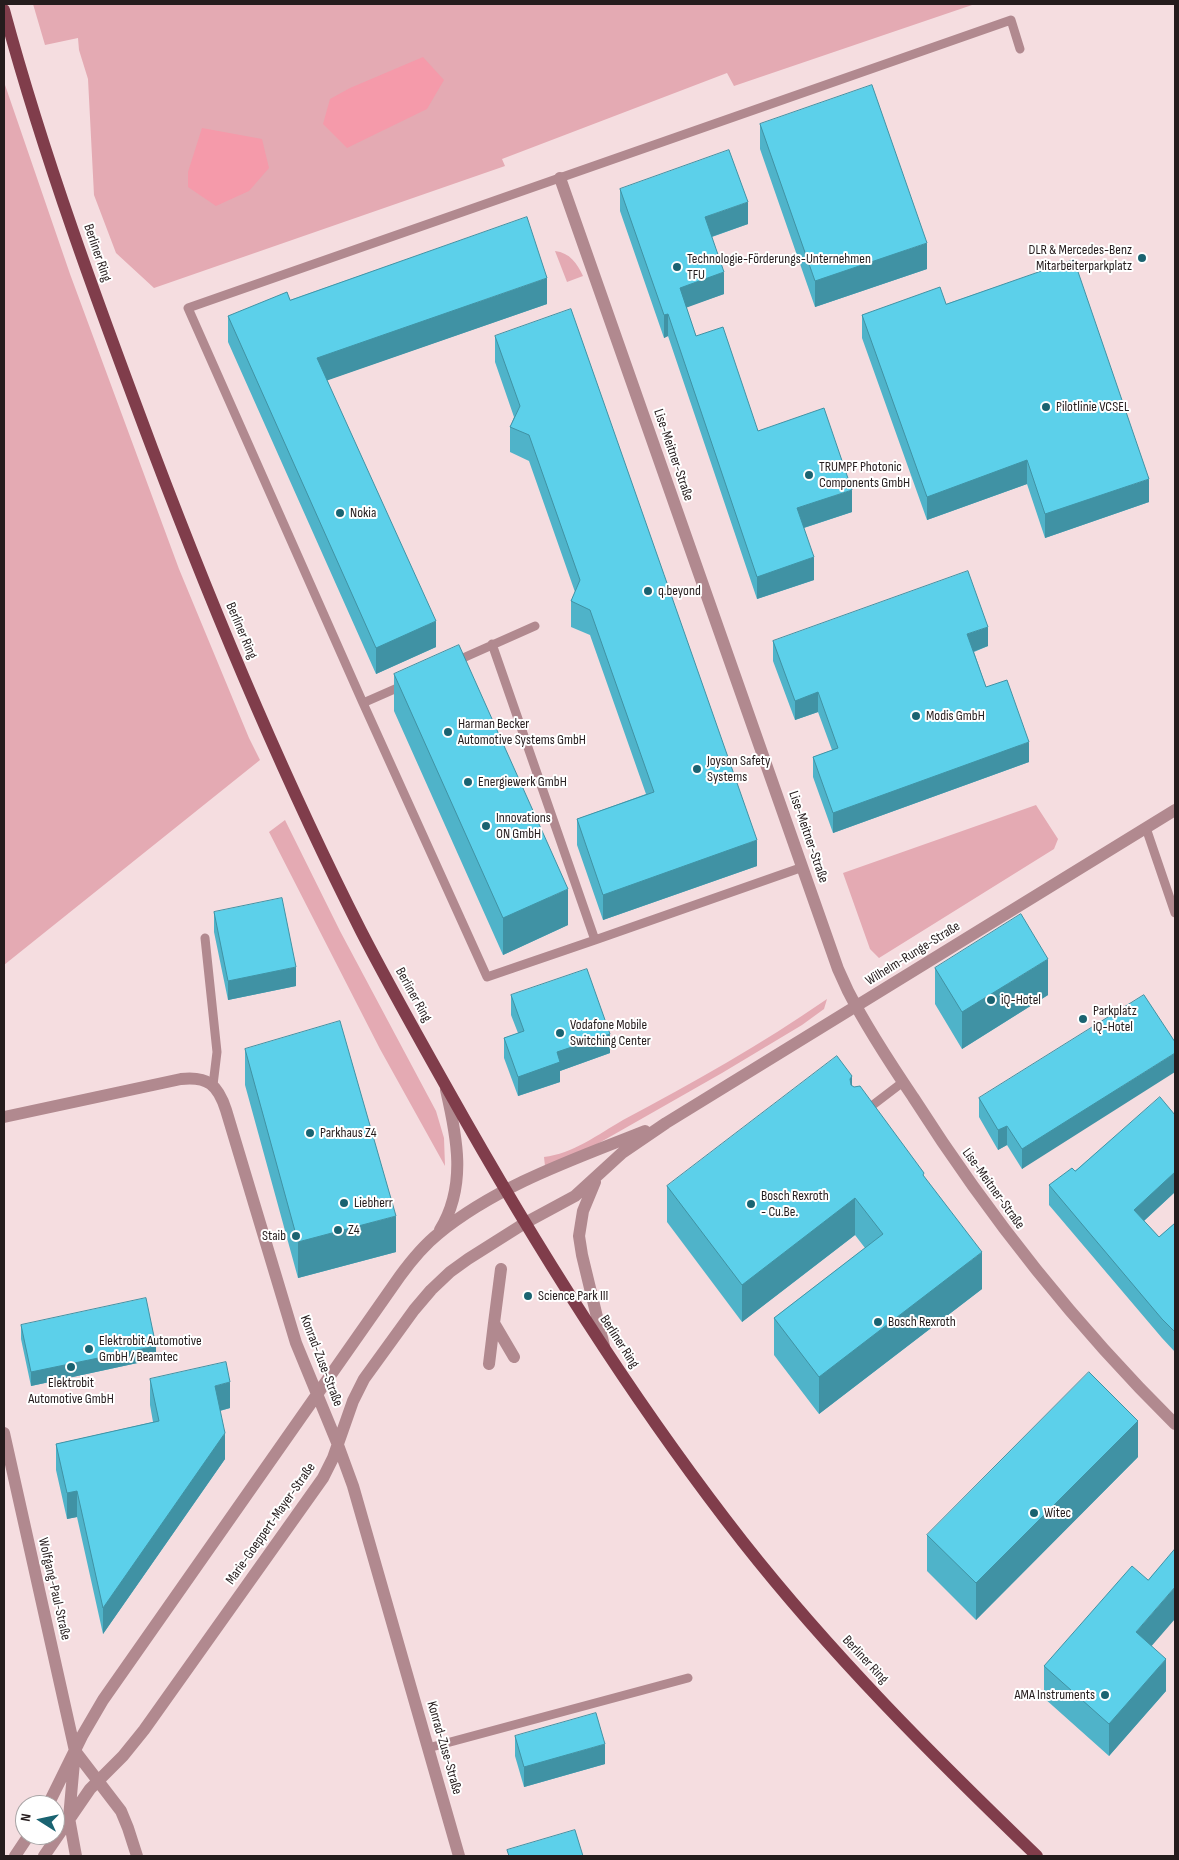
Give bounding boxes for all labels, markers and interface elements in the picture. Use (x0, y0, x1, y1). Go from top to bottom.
street label: Berliner Ring (79, 222, 115, 284)
place label: DLR & Mercedes-Benz Mitarbeiterparkplatz (1029, 242, 1132, 274)
place label: Technologie-Förderungs-Unternehmen TFU (687, 251, 871, 284)
marker: DLR & Mercedes-Benz Mitarbeiterparkplatz (1136, 252, 1148, 264)
marker: Technologie-Förderungs-Unternehmen TFU (671, 261, 683, 273)
place label: Pilotlinie VCSEL (1056, 399, 1129, 415)
marker: Pilotlinie VCSEL (1040, 401, 1052, 413)
street label: Lise-Meitner-Straße (649, 407, 697, 503)
place label: TRUMPF Photonic Components GmbH (819, 459, 910, 492)
marker: TRUMPF Photonic Components GmbH (803, 469, 815, 481)
place label: Nokia (350, 505, 376, 521)
marker: Nokia (334, 507, 346, 519)
place label: q.beyond (658, 583, 701, 599)
marker: q.beyond (642, 585, 654, 597)
street label: Berliner Ring (222, 600, 260, 662)
place label: Modis GmbH (926, 708, 985, 724)
marker: Modis GmbH (910, 710, 922, 722)
place label: Harman Becker Automotive Systems GmbH (458, 716, 586, 749)
marker: Harman Becker Automotive Systems GmbH (442, 726, 454, 738)
place label: Joyson Safety Systems (707, 753, 770, 786)
marker: Joyson Safety Systems (691, 763, 703, 775)
place label: Energiewerk GmbH (478, 774, 567, 790)
marker: Energiewerk GmbH (462, 776, 474, 788)
street label: Lise-Meitner-Straße (784, 789, 832, 885)
place label: Innovations ON GmbH (496, 810, 551, 842)
marker: Innovations ON GmbH (480, 820, 492, 832)
street label: Wilhelm-Runge-Straße (863, 918, 963, 990)
street label: Berliner Ring (391, 965, 435, 1025)
place label: iQ-Hotel (1001, 992, 1041, 1008)
marker: iQ-Hotel (985, 994, 997, 1006)
place label: Parkplatz iQ-Hotel (1093, 1003, 1137, 1036)
marker: Parkplatz iQ-Hotel (1077, 1013, 1089, 1025)
place label: Vodafone Mobile Switching Center (570, 1017, 651, 1050)
marker: Vodafone Mobile Switching Center (554, 1027, 566, 1039)
place label: Parkhaus Z4 (320, 1125, 377, 1141)
marker: Parkhaus Z4 (304, 1127, 316, 1139)
street label: Lise-Meitner-Straße (958, 1145, 1028, 1233)
place label: Bosch Rexroth - Cu.Be. (761, 1188, 829, 1220)
place label: Liebherr (354, 1195, 393, 1211)
marker: Liebherr (338, 1197, 350, 1209)
marker: Bosch Rexroth - Cu.Be. (745, 1198, 757, 1210)
place label: Z4 (348, 1222, 360, 1238)
marker: Z4 (332, 1224, 344, 1236)
place label: Staib (262, 1228, 286, 1244)
marker: Staib (290, 1230, 302, 1242)
place label: Science Park III (538, 1288, 608, 1304)
marker: Science Park III (522, 1290, 534, 1302)
street label: Berliner Ring (596, 1312, 642, 1372)
street label: Konrad-Zuse-Straße (296, 1313, 346, 1409)
place label: Bosch Rexroth (888, 1314, 956, 1330)
marker: Bosch Rexroth (872, 1316, 884, 1328)
place label: Elektrobit Automotive GmbH / Beamtec (99, 1333, 202, 1365)
marker: Elektrobit Automotive GmbH / Beamtec (83, 1343, 95, 1355)
marker: Elektrobit Automotive GmbH (65, 1361, 77, 1373)
place label: Elektrobit Automotive GmbH (28, 1375, 114, 1408)
street label: Marie-Goeppert-Mayer-Straße (223, 1460, 319, 1588)
place label: Witec (1044, 1505, 1071, 1521)
marker: Witec (1028, 1507, 1040, 1519)
street label: Wolfgang-Paul-Straße (34, 1536, 74, 1642)
street label: Berliner Ring (838, 1632, 892, 1688)
place label: AMA Instruments (1015, 1687, 1095, 1703)
marker: AMA Instruments (1099, 1689, 1111, 1701)
street label: Konrad-Zuse-Straße (423, 1699, 465, 1797)
north arrow (15, 1795, 65, 1845)
text: N (17, 1812, 35, 1823)

